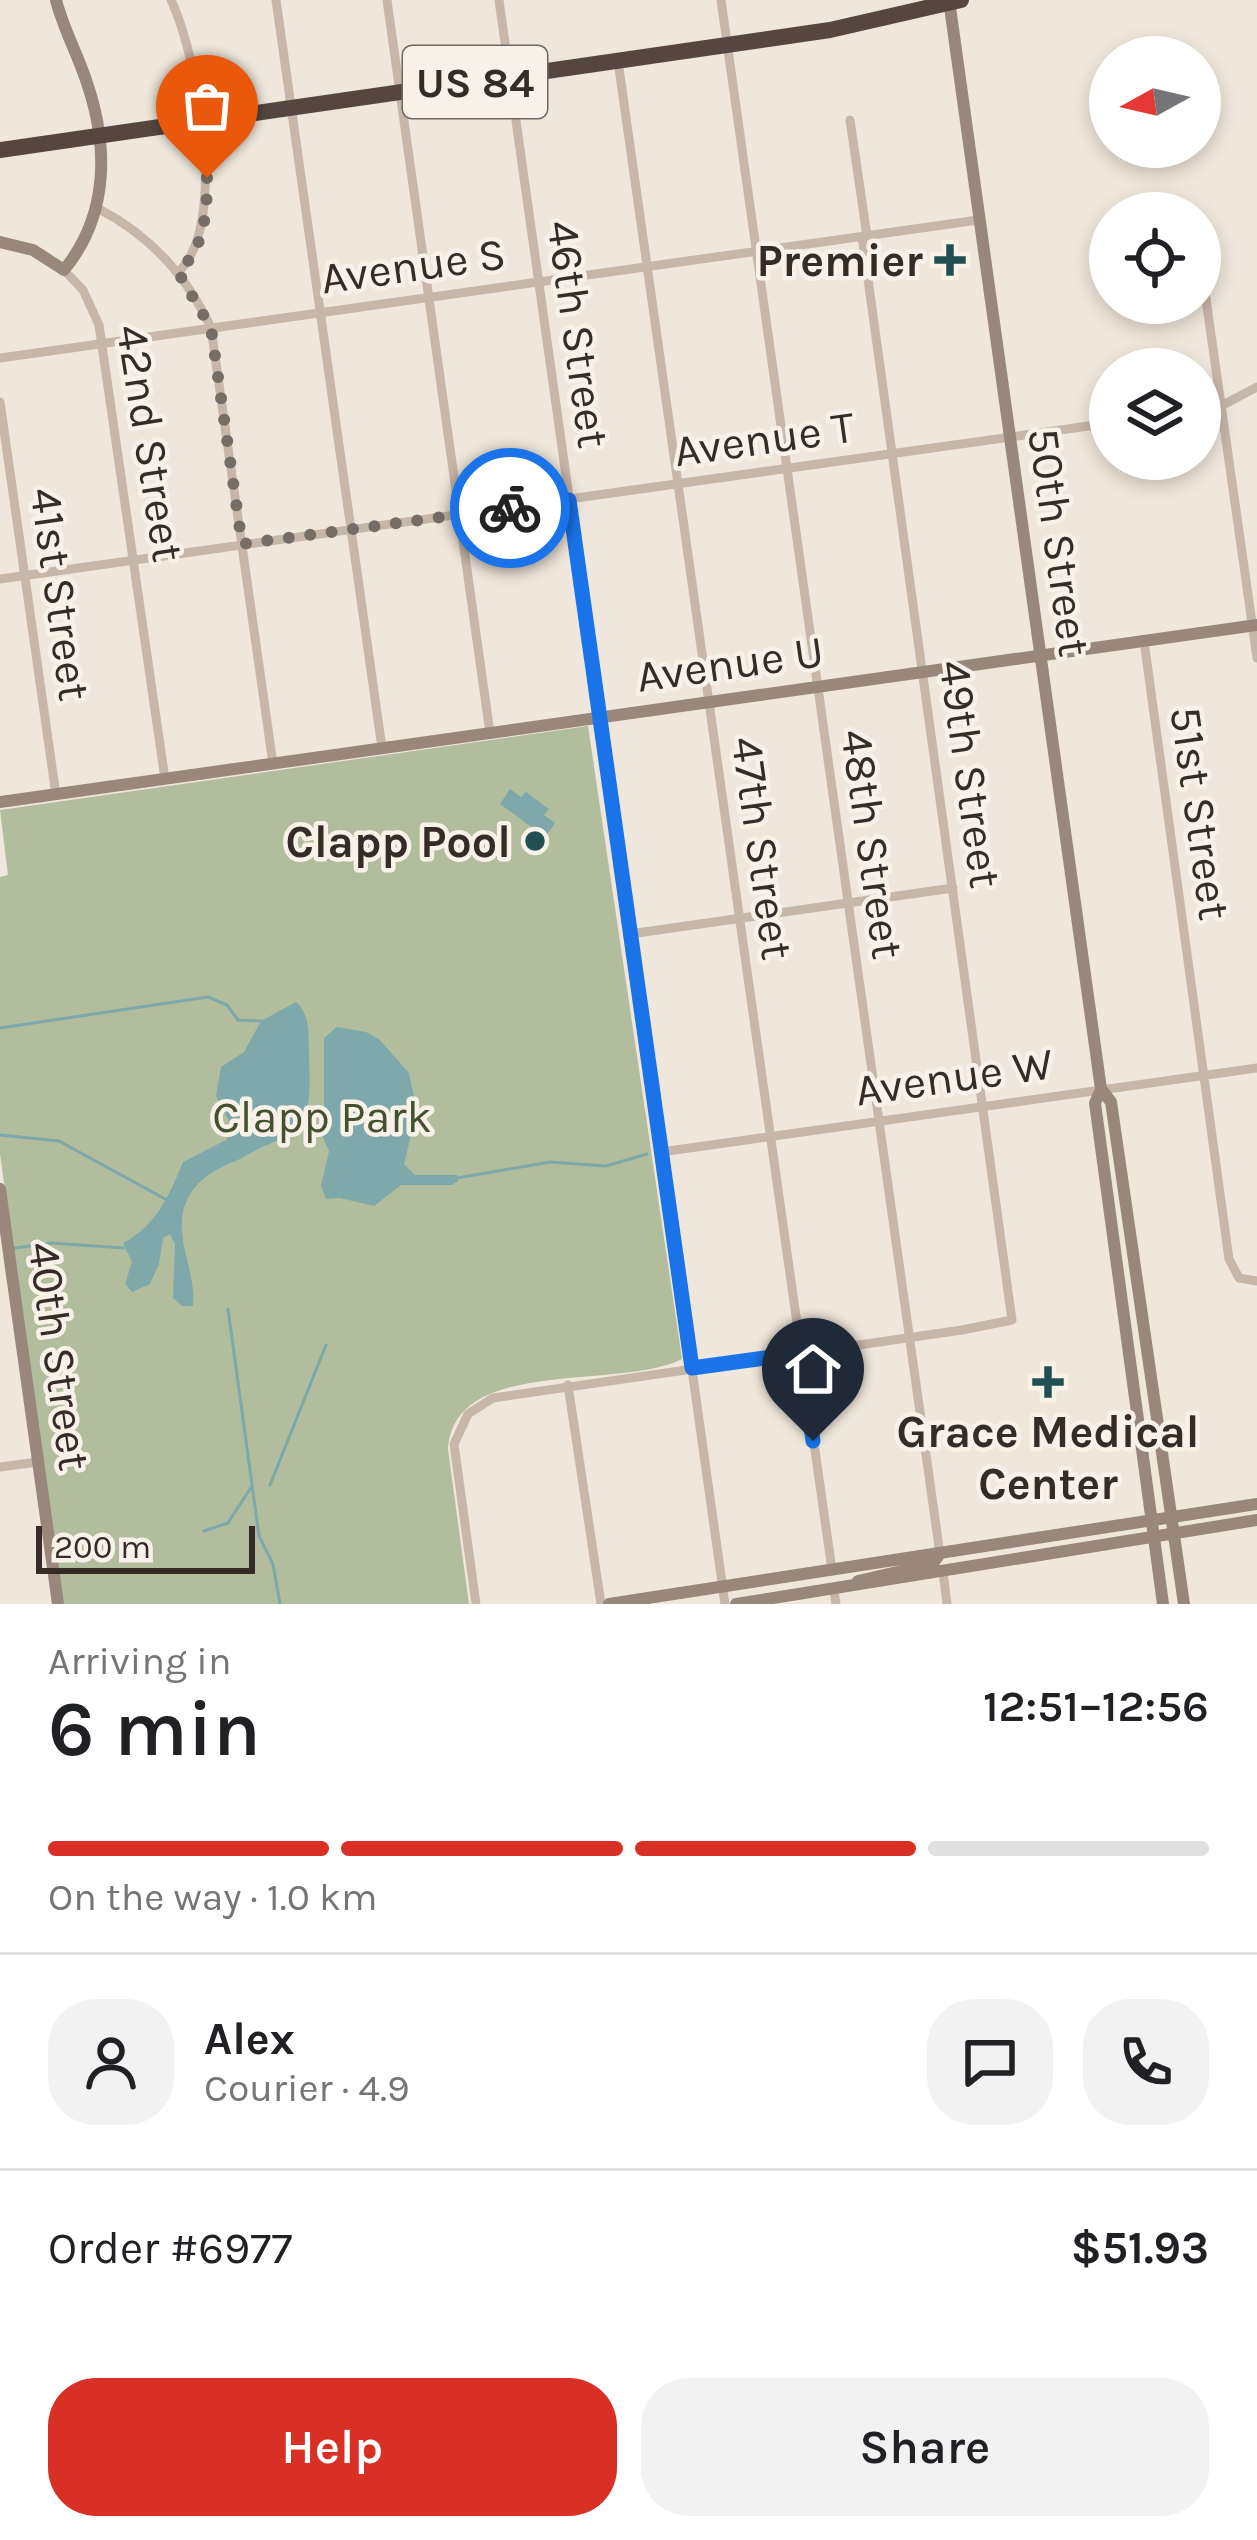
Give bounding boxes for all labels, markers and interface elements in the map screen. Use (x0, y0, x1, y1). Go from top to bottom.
north arrow (1089, 36, 1221, 168)
map controls (1089, 36, 1221, 480)
road number: US 84 (403, 46, 547, 118)
pin (156, 55, 258, 178)
icon: bag (174, 73, 240, 139)
button: locate (1089, 192, 1221, 324)
street label: 46th Street (536, 217, 620, 451)
street label: Avenue S (317, 227, 509, 305)
place label: Premier (756, 235, 923, 287)
marker: Premier (934, 244, 966, 276)
street label: 42nd Street (106, 321, 194, 565)
button: layers (1089, 348, 1221, 480)
street label: Avenue T (671, 401, 858, 477)
street label: 50th Street (1017, 424, 1101, 660)
courier (450, 448, 570, 568)
icon: bike (477, 475, 543, 541)
street label: 41st Street (19, 484, 101, 704)
street label: Avenue U (633, 625, 827, 703)
street label: 49th Street (928, 657, 1012, 891)
street label: 51st Street (1159, 703, 1241, 923)
street label: 48th Street (830, 726, 914, 962)
street label: 47th Street (721, 733, 803, 963)
place label: Clapp Pool (285, 816, 511, 868)
marker: Clapp Pool (522, 828, 548, 854)
street label: Avenue W (852, 1037, 1056, 1117)
park label: Clapp Park (212, 1091, 432, 1143)
street label: 40th Street (17, 1239, 101, 1474)
pin (762, 1318, 864, 1441)
icon: home (780, 1336, 846, 1402)
marker: Grace Medical Center (1032, 1366, 1064, 1398)
place label: Grace Medical Center (897, 1406, 1199, 1510)
scale bar (36, 1520, 255, 1573)
text: 200 m (54, 1528, 151, 1566)
text: Arriving in (48, 1638, 231, 1684)
text: 12:51–12:56 (983, 1680, 1209, 1732)
text: 6 min (48, 1683, 261, 1775)
text: On the way · 1.0 km (48, 1874, 378, 1920)
button: person (48, 1999, 174, 2125)
button: chat (927, 1999, 1053, 2125)
button: phone (1083, 1999, 1209, 2125)
text: Alex (204, 2013, 295, 2065)
text: Courier · 4.9 (204, 2065, 410, 2111)
text: Order #6977 (48, 2222, 292, 2274)
text: $51.93 (1071, 2222, 1209, 2274)
button: Help (48, 2378, 617, 2516)
button: Share (641, 2378, 1209, 2516)

